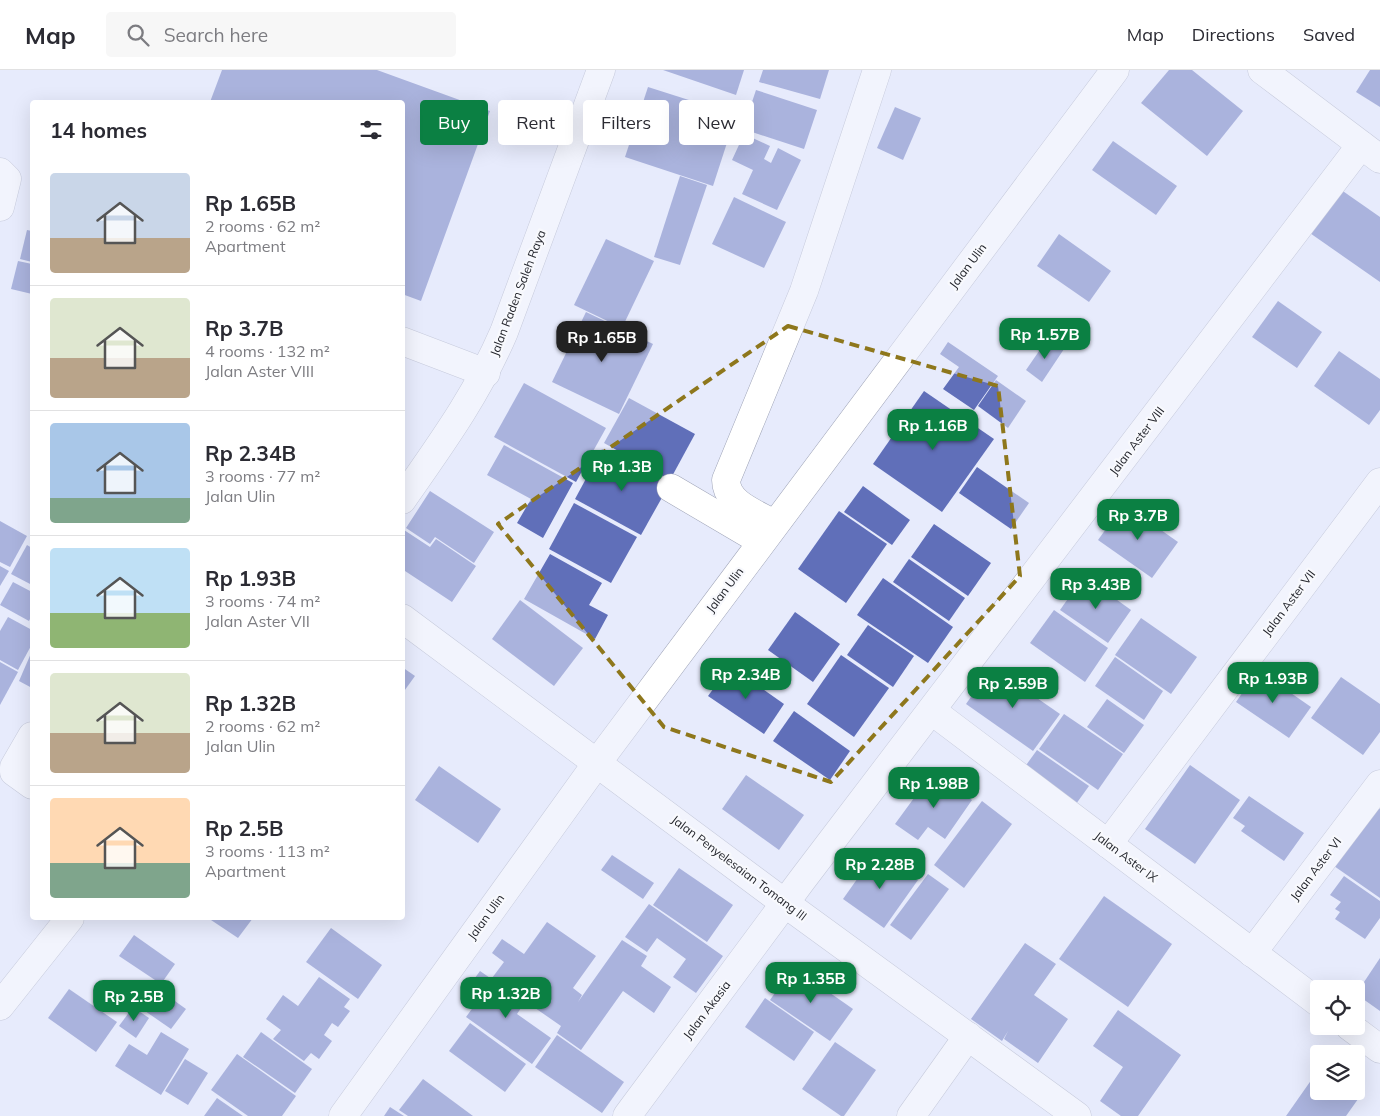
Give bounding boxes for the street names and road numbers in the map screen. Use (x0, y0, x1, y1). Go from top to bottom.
street label: Jalan Raden Saleh Raya (487, 228, 549, 358)
street label: Jalan Ulin (946, 240, 990, 291)
street label: Jalan Aster VIII (1106, 403, 1167, 478)
street label: Jalan Ulin (703, 564, 747, 615)
street label: Jalan Aster VII (1259, 567, 1318, 639)
street label: Jalan Penyelesaian Tomang III (669, 812, 810, 923)
street label: Jalan Aster IX (1092, 828, 1161, 885)
street label: Jalan Aster VI (1287, 834, 1344, 903)
street label: Jalan Ulin (464, 891, 507, 943)
street label: Jalan Akasia (680, 977, 734, 1042)

